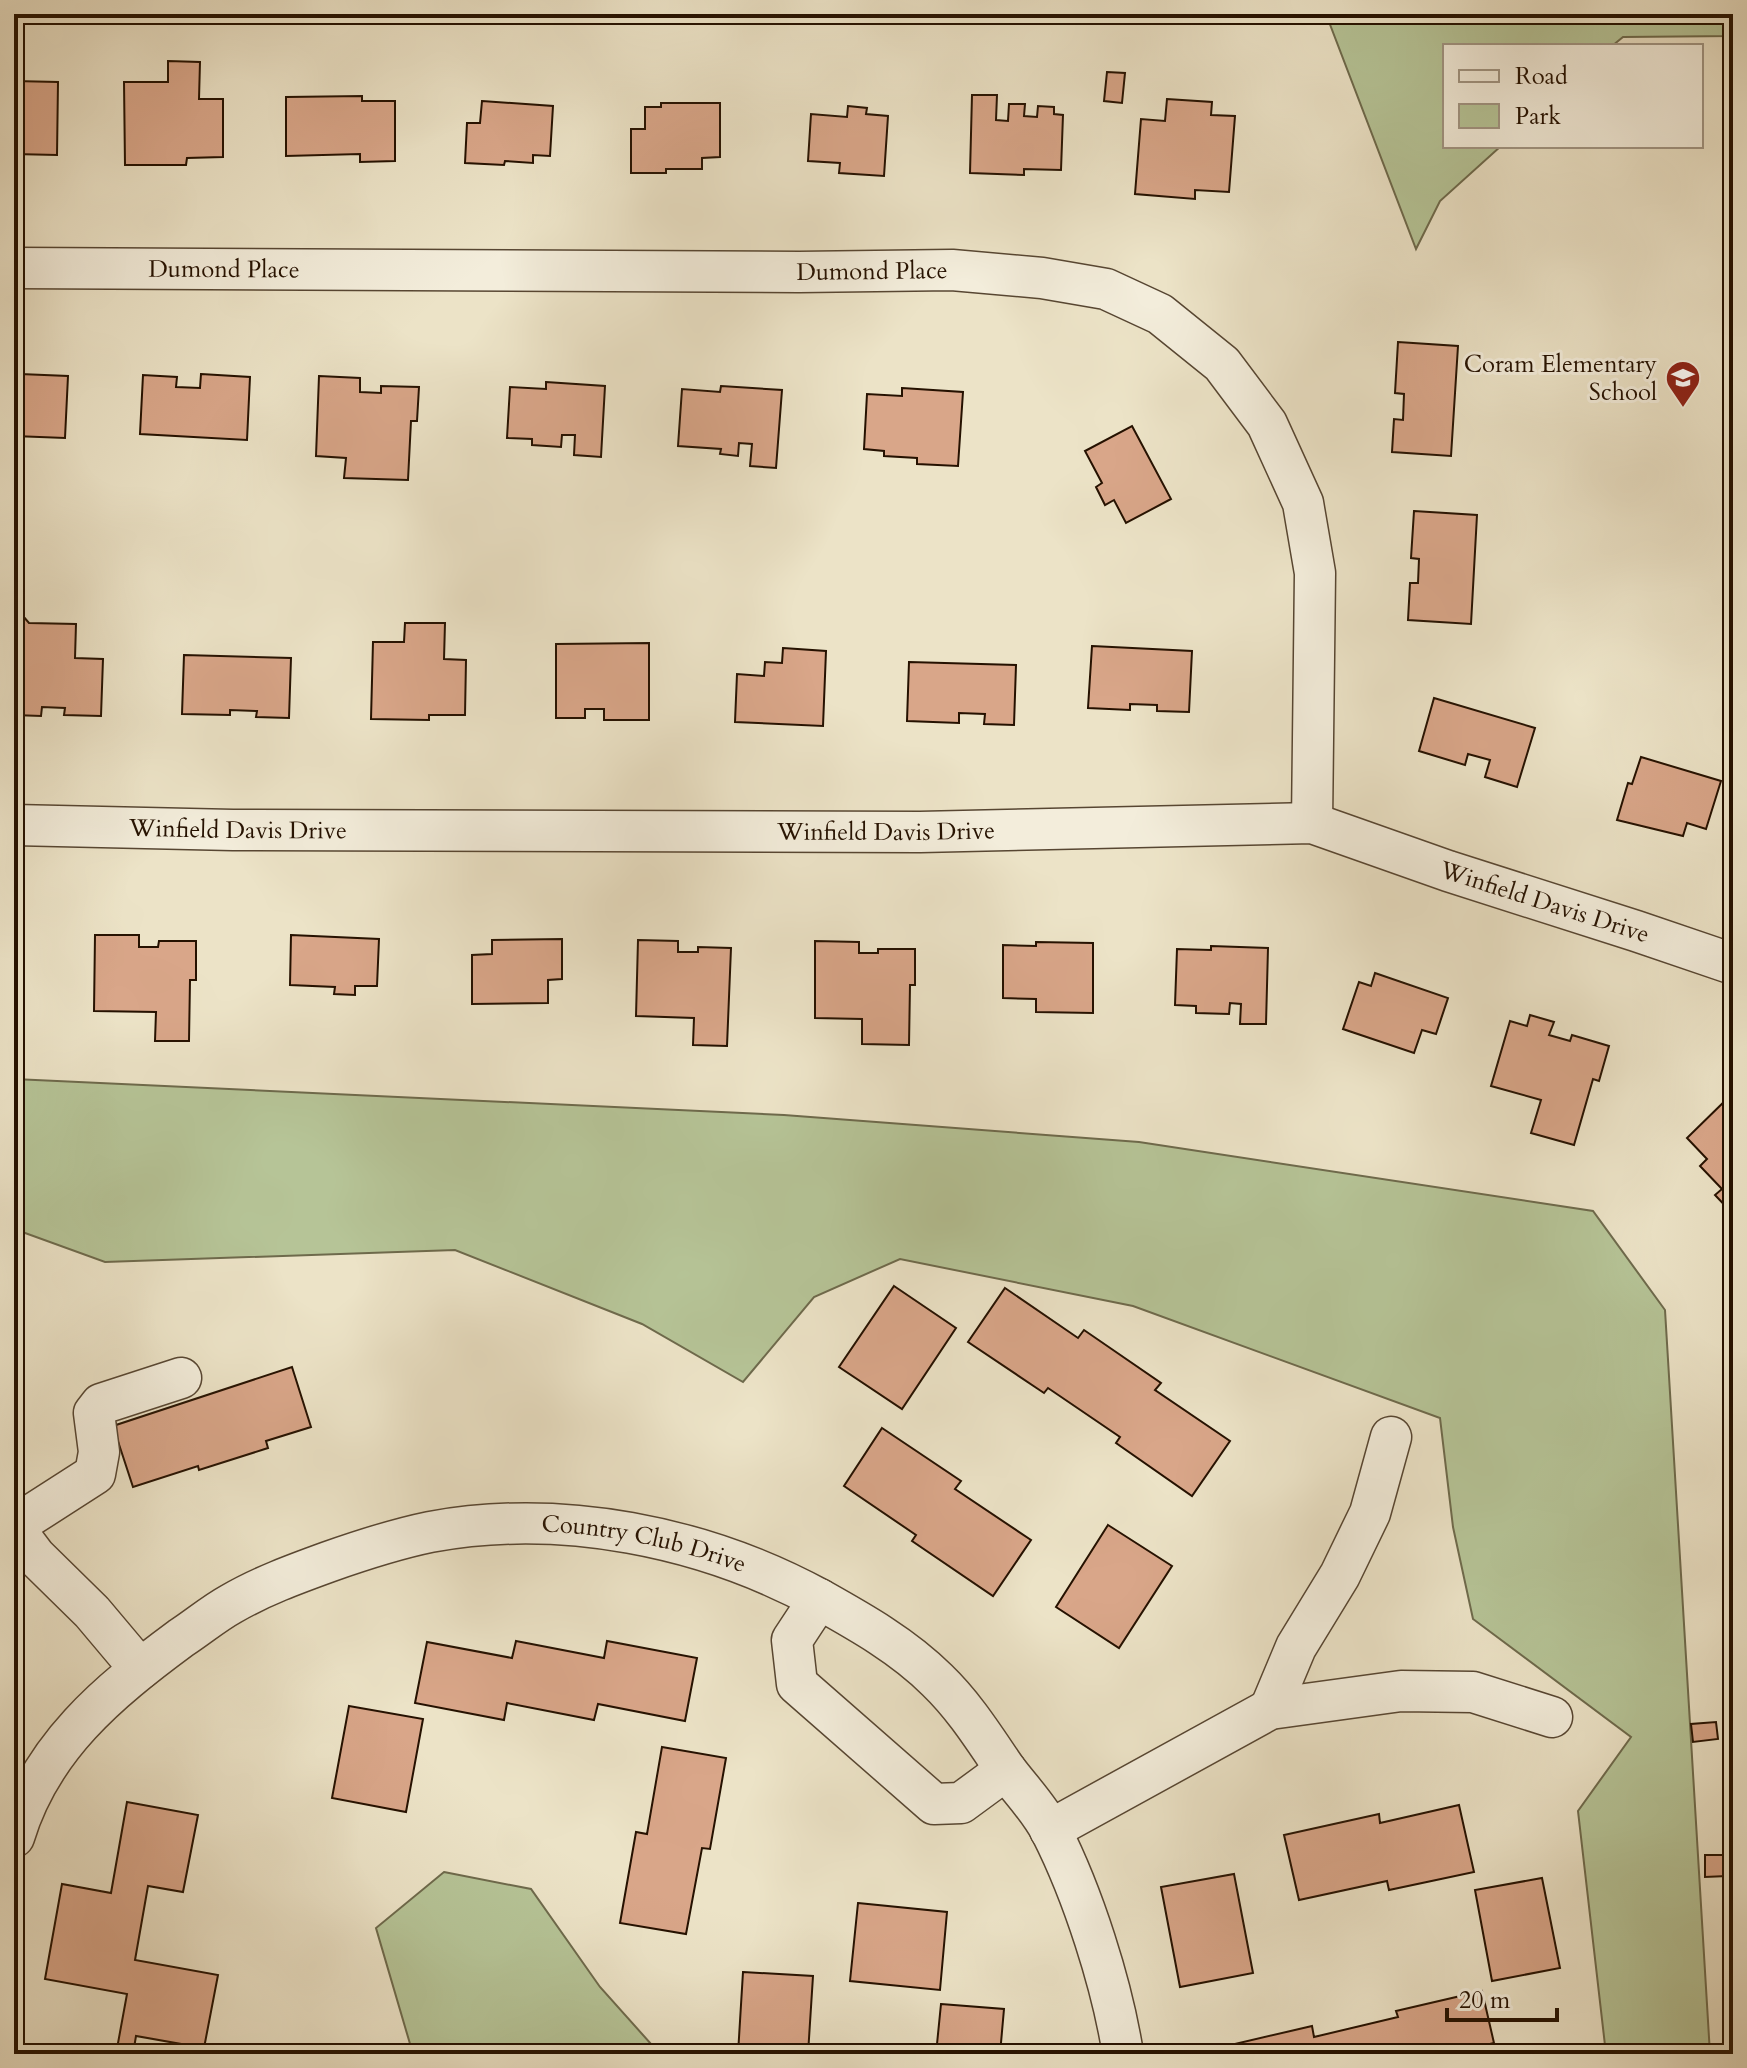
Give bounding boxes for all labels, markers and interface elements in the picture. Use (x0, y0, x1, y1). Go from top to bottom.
legend (1443, 44, 1703, 148)
text: Road (1515, 60, 1568, 93)
text: Park (1515, 100, 1561, 133)
street label: Dumond Place (148, 252, 300, 286)
street label: Dumond Place (796, 254, 948, 289)
place label: Coram Elementary School (1464, 348, 1657, 409)
school or university icon: Coram Elementary School (1664, 359, 1702, 409)
street label: Winfield Davis Drive (128, 811, 347, 847)
street label: Winfield Davis Drive (776, 814, 995, 849)
street label: Winfield Davis Drive (1435, 853, 1654, 951)
street label: Country Club Drive (541, 1507, 751, 1580)
scale bar (1447, 1972, 1557, 2022)
text: 20 m (1459, 1984, 1511, 2017)

